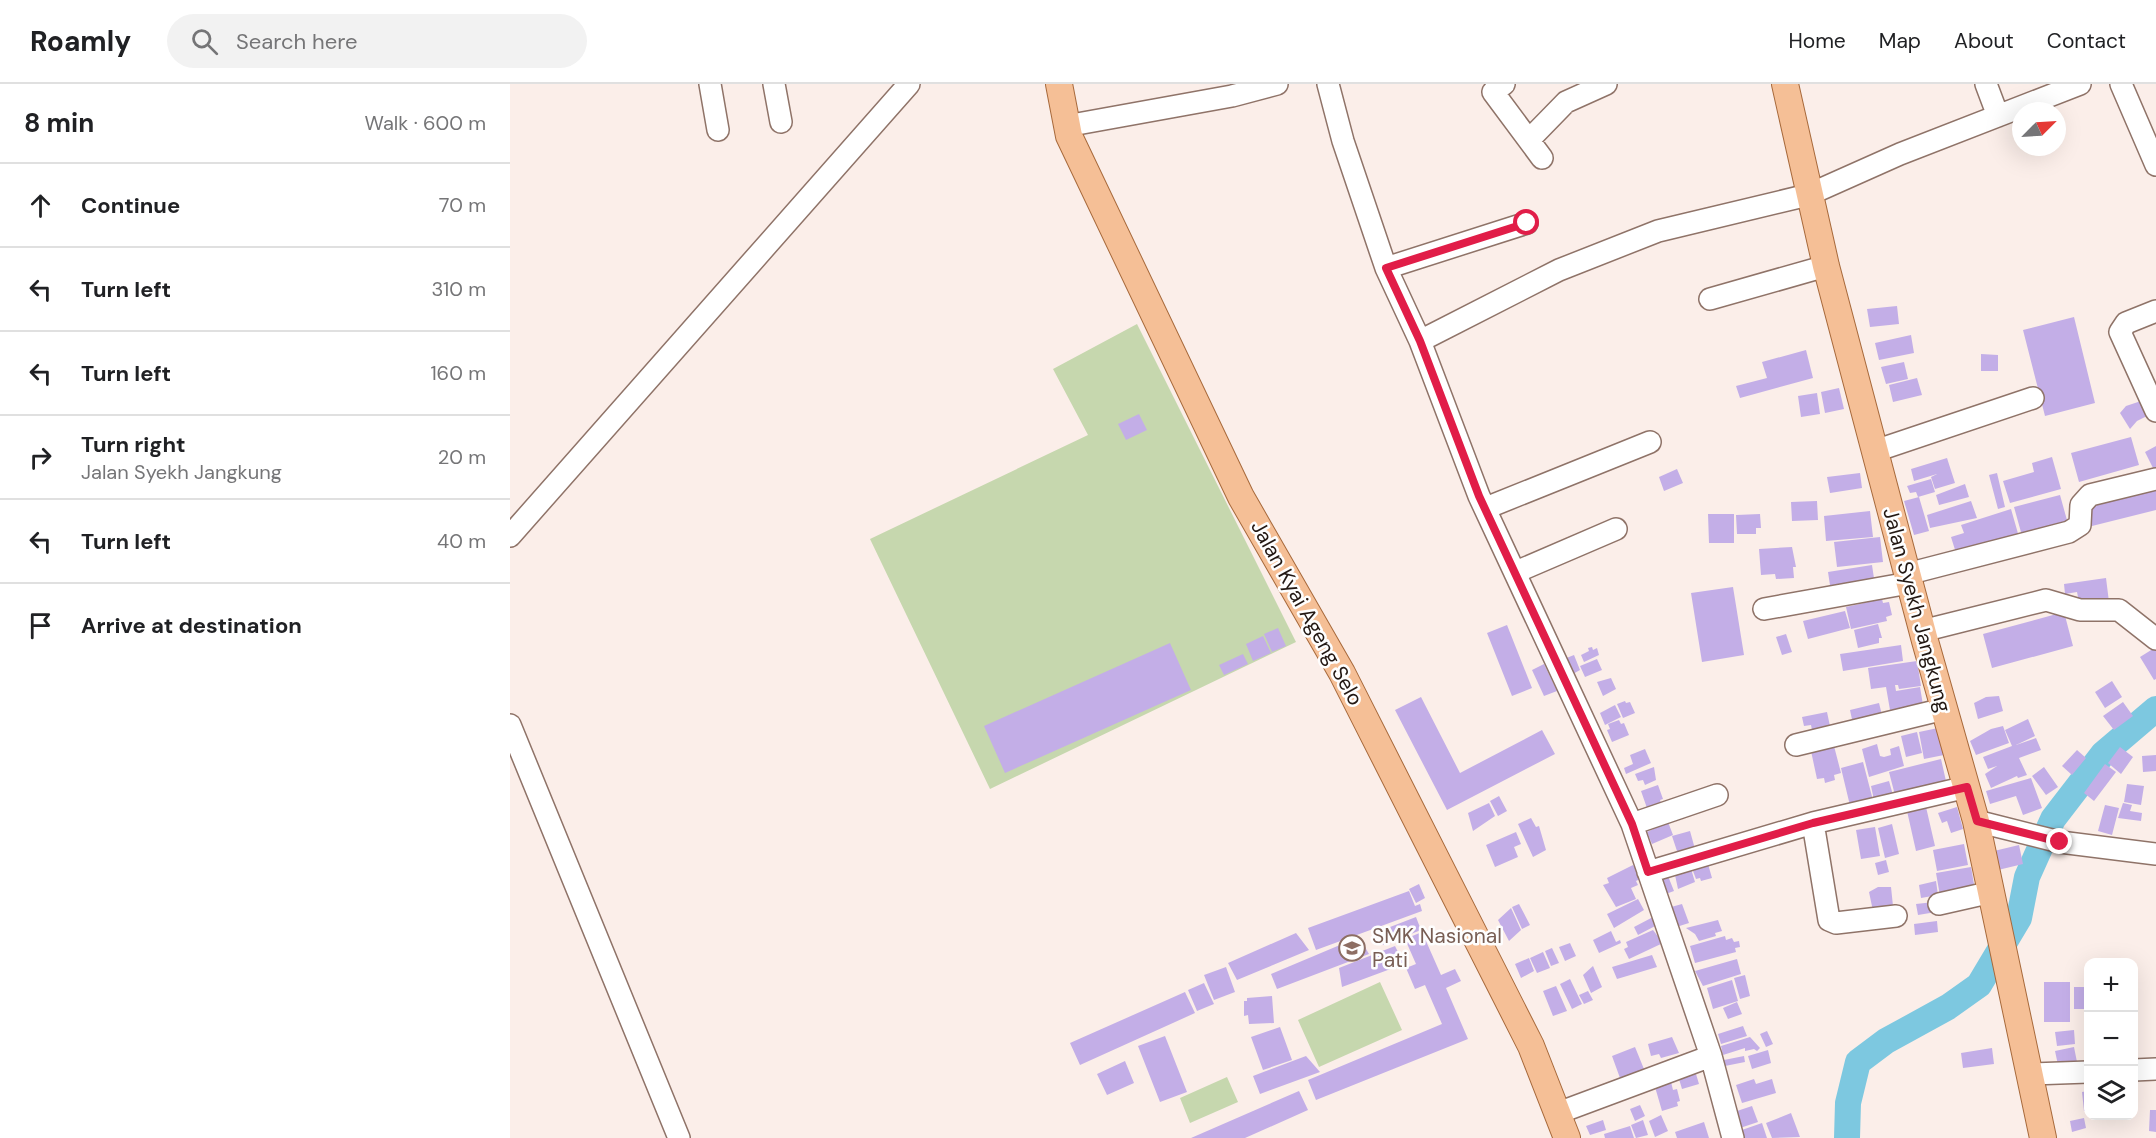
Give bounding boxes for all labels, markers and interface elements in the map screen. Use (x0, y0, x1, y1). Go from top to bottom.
search box (167, 14, 587, 68)
text: Roamly (30, 23, 131, 60)
icon: search (188, 25, 221, 58)
text: Search here (236, 27, 357, 56)
text: Home (1788, 27, 1846, 55)
text: Map (1879, 27, 1921, 55)
text: About (1954, 27, 2014, 55)
text: Contact (2047, 27, 2126, 55)
north arrow (2012, 102, 2066, 156)
text: 8 min (24, 106, 94, 140)
text: Walk · 600 m (365, 110, 486, 136)
icon: ahead (24, 189, 57, 222)
text: Continue (81, 191, 180, 220)
text: 70 m (439, 192, 486, 218)
route start (1513, 209, 1539, 235)
icon: left (24, 273, 57, 306)
text: Turn left (81, 275, 171, 304)
text: 310 m (431, 276, 486, 302)
icon: left (24, 357, 57, 390)
text: Turn left (81, 359, 171, 388)
text: 160 m (430, 360, 486, 386)
text: Turn right (81, 430, 186, 459)
icon: right (24, 441, 57, 474)
text: 20 m (438, 444, 486, 470)
text: Jalan Syekh Jangkung (81, 459, 282, 485)
street label: Jalan Syekh Jangkung (1876, 505, 1958, 716)
street label: Jalan Kyai Ageng Selo (1244, 515, 1370, 711)
icon: left (24, 525, 57, 558)
text: Turn left (81, 527, 171, 556)
text: 40 m (437, 528, 486, 554)
icon: arrive (24, 609, 57, 642)
text: Arrive at destination (81, 611, 302, 640)
route end (2046, 828, 2072, 854)
place label: SMK Nasional Pati (1372, 922, 1502, 974)
school or university icon: SMK Nasional Pati (1337, 933, 1367, 963)
map controls (2084, 958, 2138, 1120)
button: + (2084, 958, 2138, 1012)
button: − (2084, 1012, 2138, 1066)
button: layers (2084, 1066, 2138, 1120)

